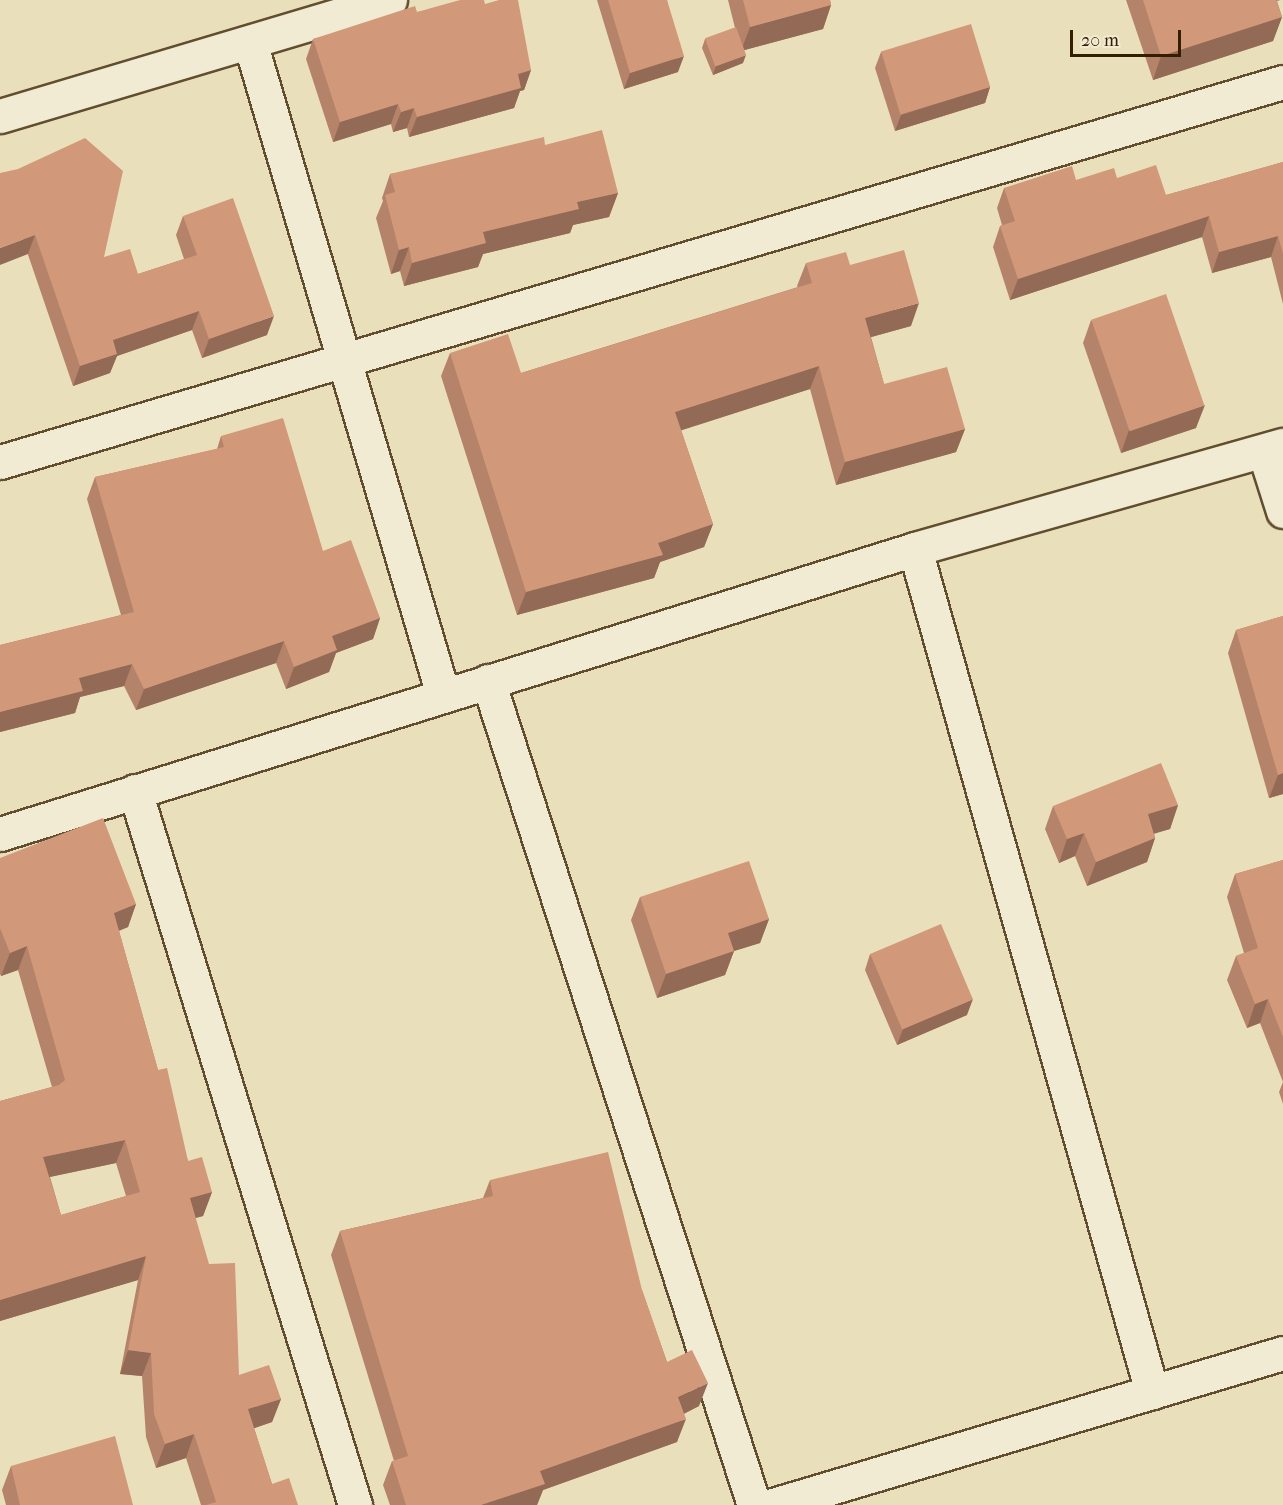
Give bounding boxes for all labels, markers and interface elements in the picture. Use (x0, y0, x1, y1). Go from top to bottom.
scale bar (1073, 18, 1184, 56)
text: 20 m (1081, 30, 1119, 51)

